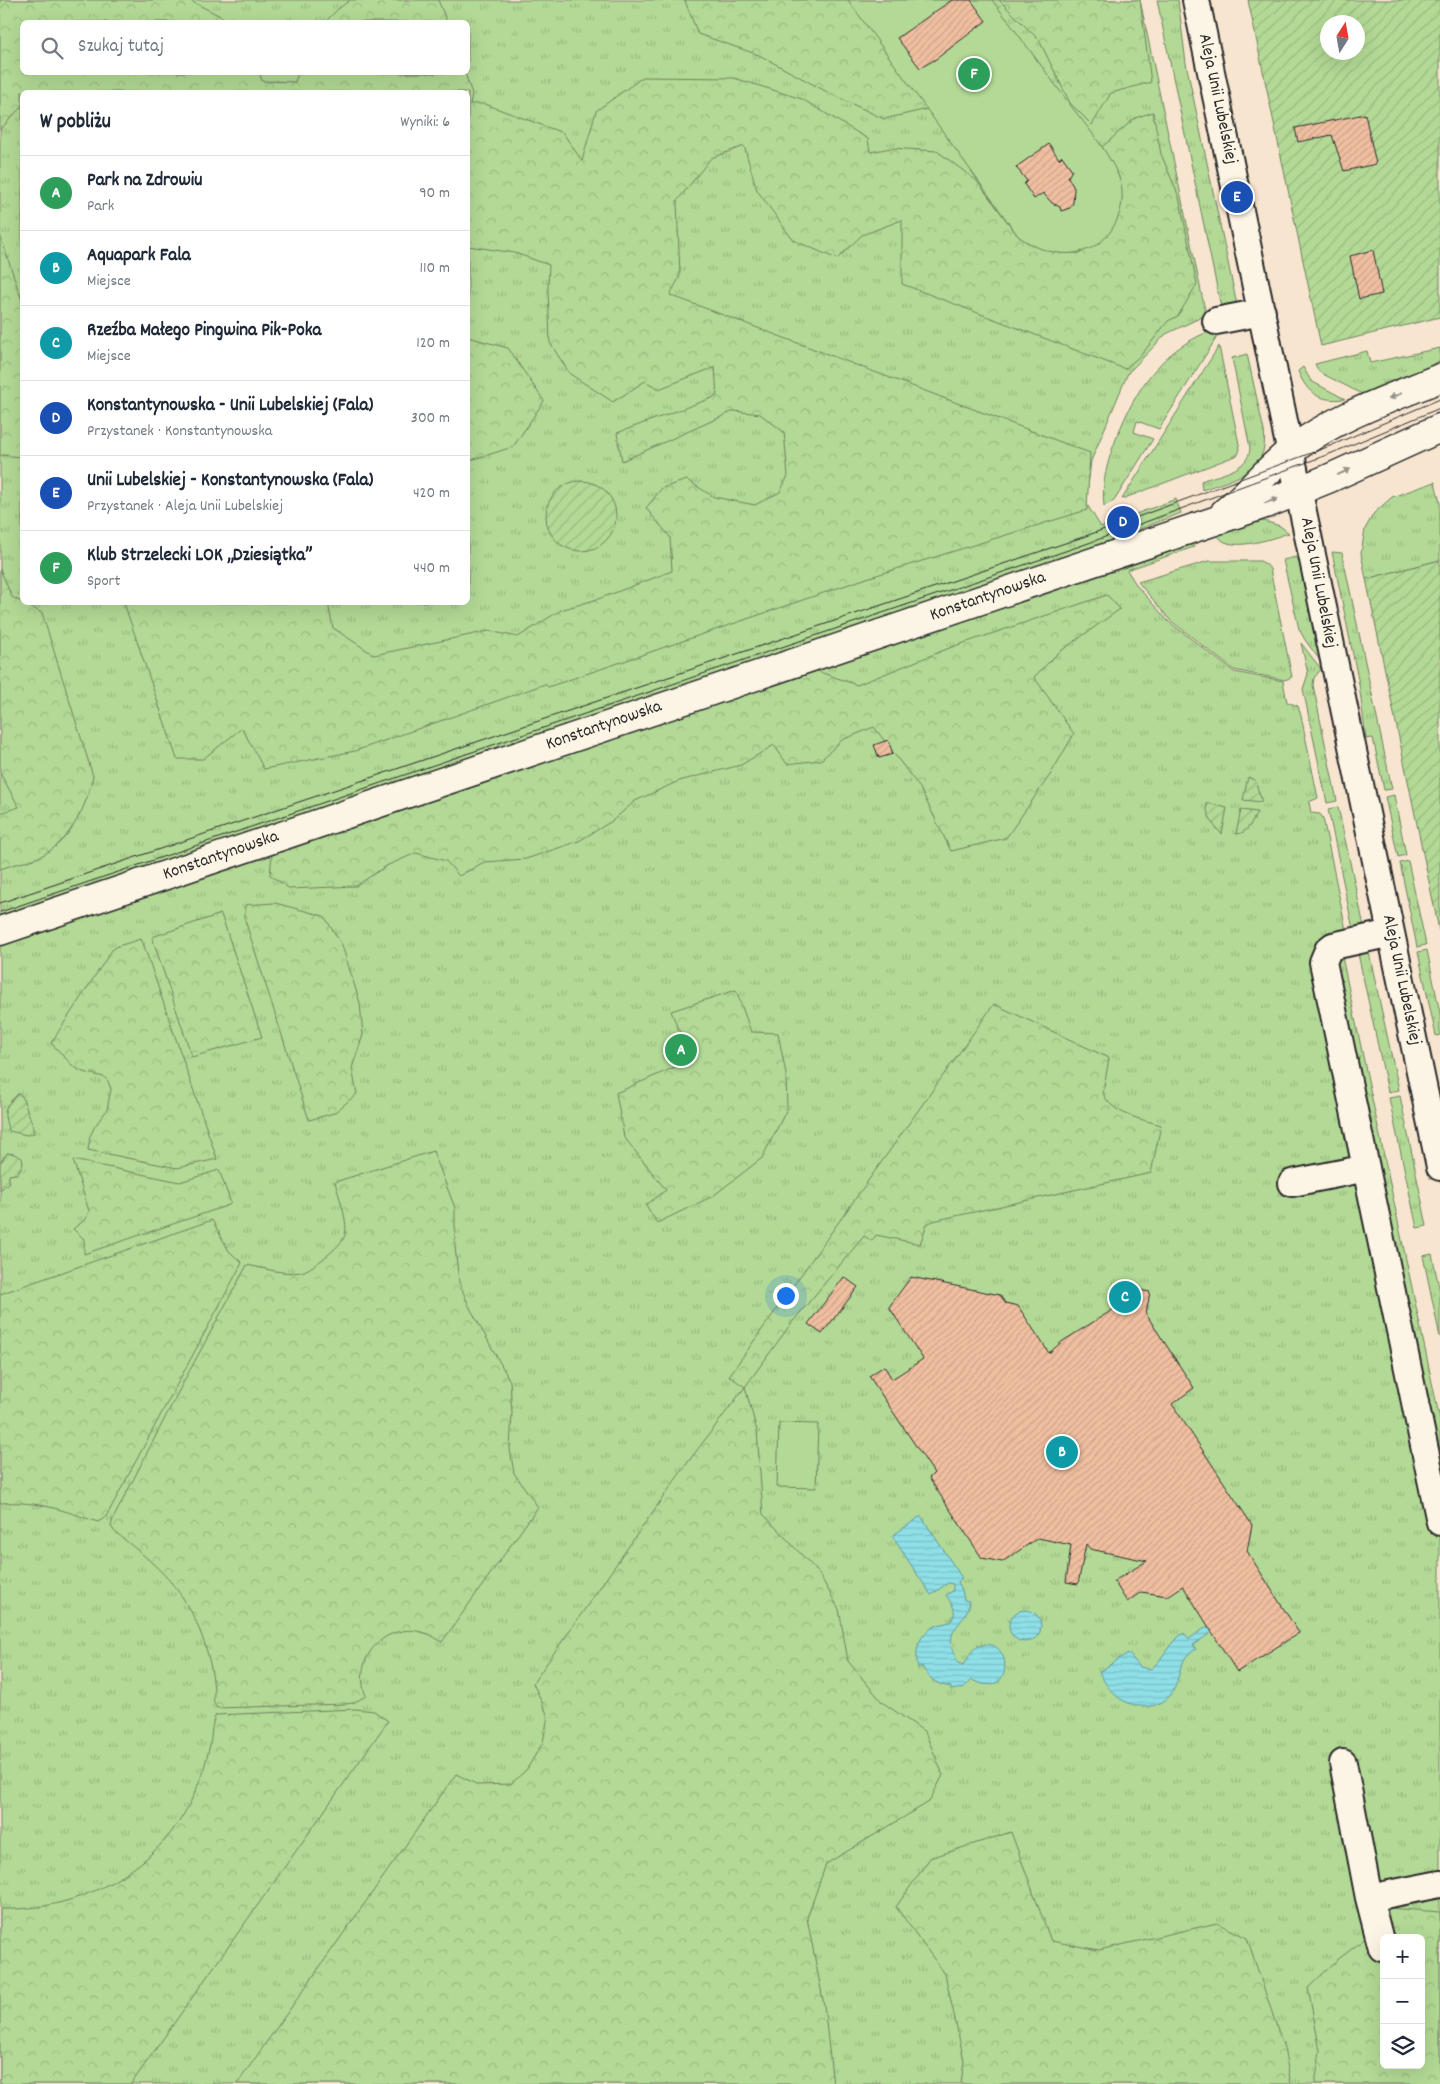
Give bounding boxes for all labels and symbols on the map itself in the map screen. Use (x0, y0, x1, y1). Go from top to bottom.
north arrow (1320, 15, 1365, 60)
street label: Aleja Unii Lubelskiej (1191, 31, 1243, 167)
pin: F (958, 55, 990, 93)
pin: E (1221, 178, 1253, 216)
one-way arrow (1388, 393, 1402, 401)
one-way arrow (1337, 467, 1351, 475)
one-way arrow (1264, 497, 1279, 505)
pin: D (1107, 503, 1139, 541)
street label: Aleja Unii Lubelskiej (1293, 515, 1343, 651)
street label: Konstantynowska (927, 565, 1050, 628)
street label: Konstantynowska (543, 694, 666, 757)
street label: Konstantynowska (160, 824, 283, 887)
street label: Aleja Unii Lubelskiej (1375, 912, 1427, 1048)
pin: A (665, 1031, 697, 1069)
pin: C (1109, 1278, 1141, 1316)
your location (773, 1283, 799, 1309)
pin: B (1046, 1433, 1078, 1471)

